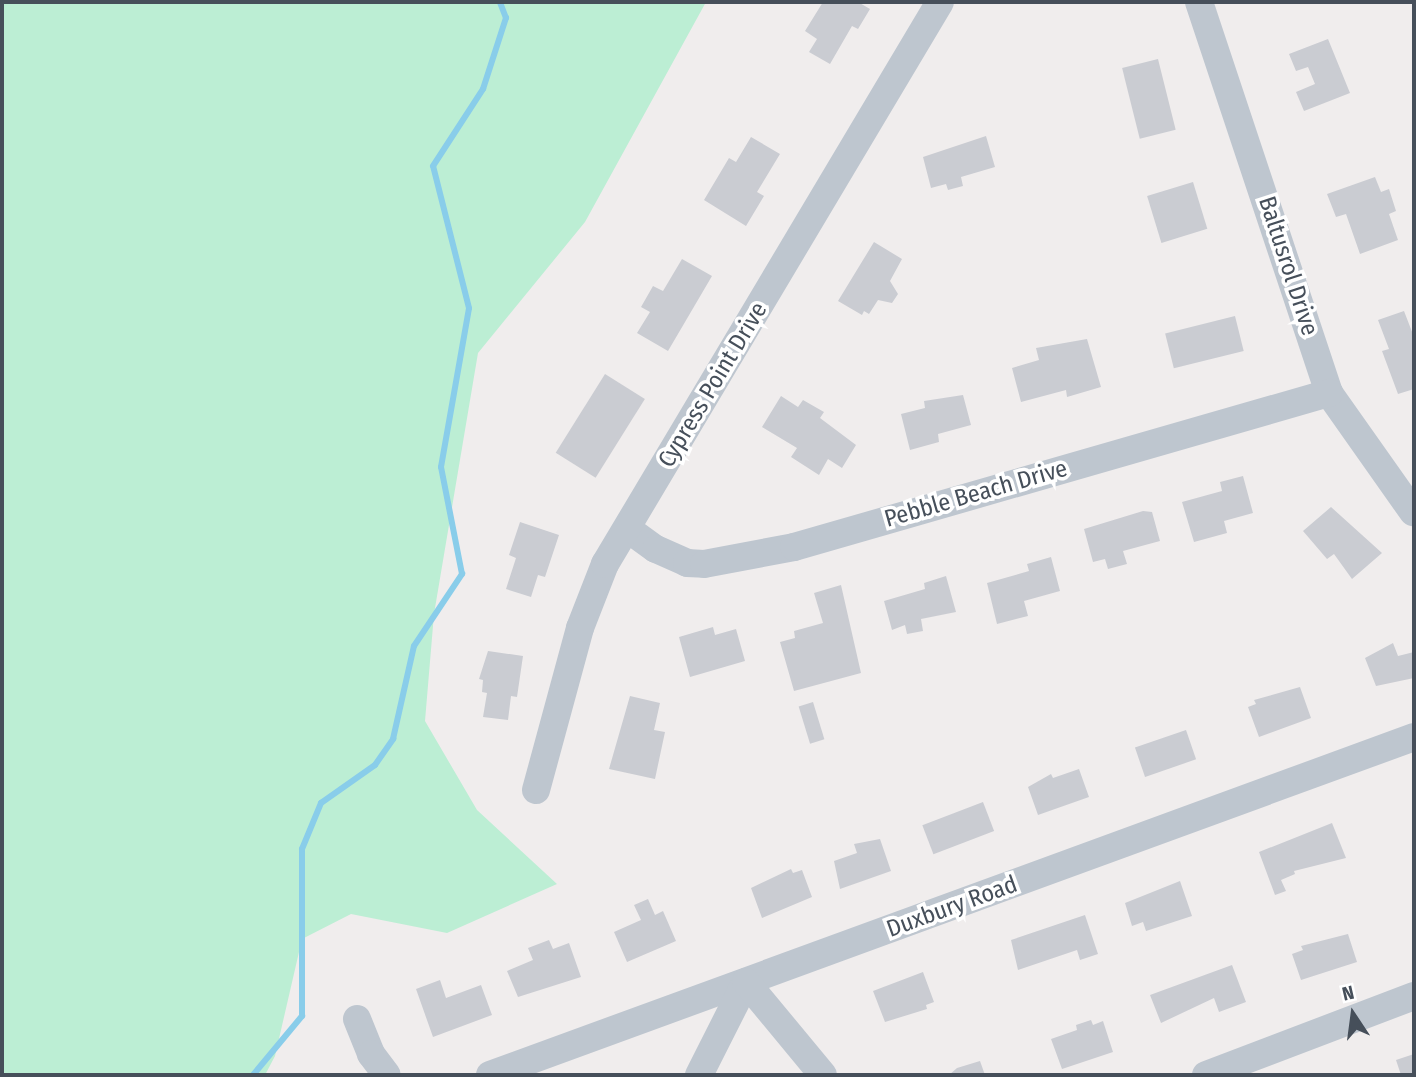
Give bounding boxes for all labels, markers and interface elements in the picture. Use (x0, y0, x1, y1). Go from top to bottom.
street label: Baltusrol Drive (1252, 193, 1324, 339)
street label: Cypress Point Drive (652, 297, 774, 473)
street label: Pebble Beach Drive (881, 454, 1071, 534)
street label: Duxbury Road (883, 870, 1021, 944)
north arrow (1318, 979, 1388, 1049)
text: N (1340, 981, 1356, 1006)

